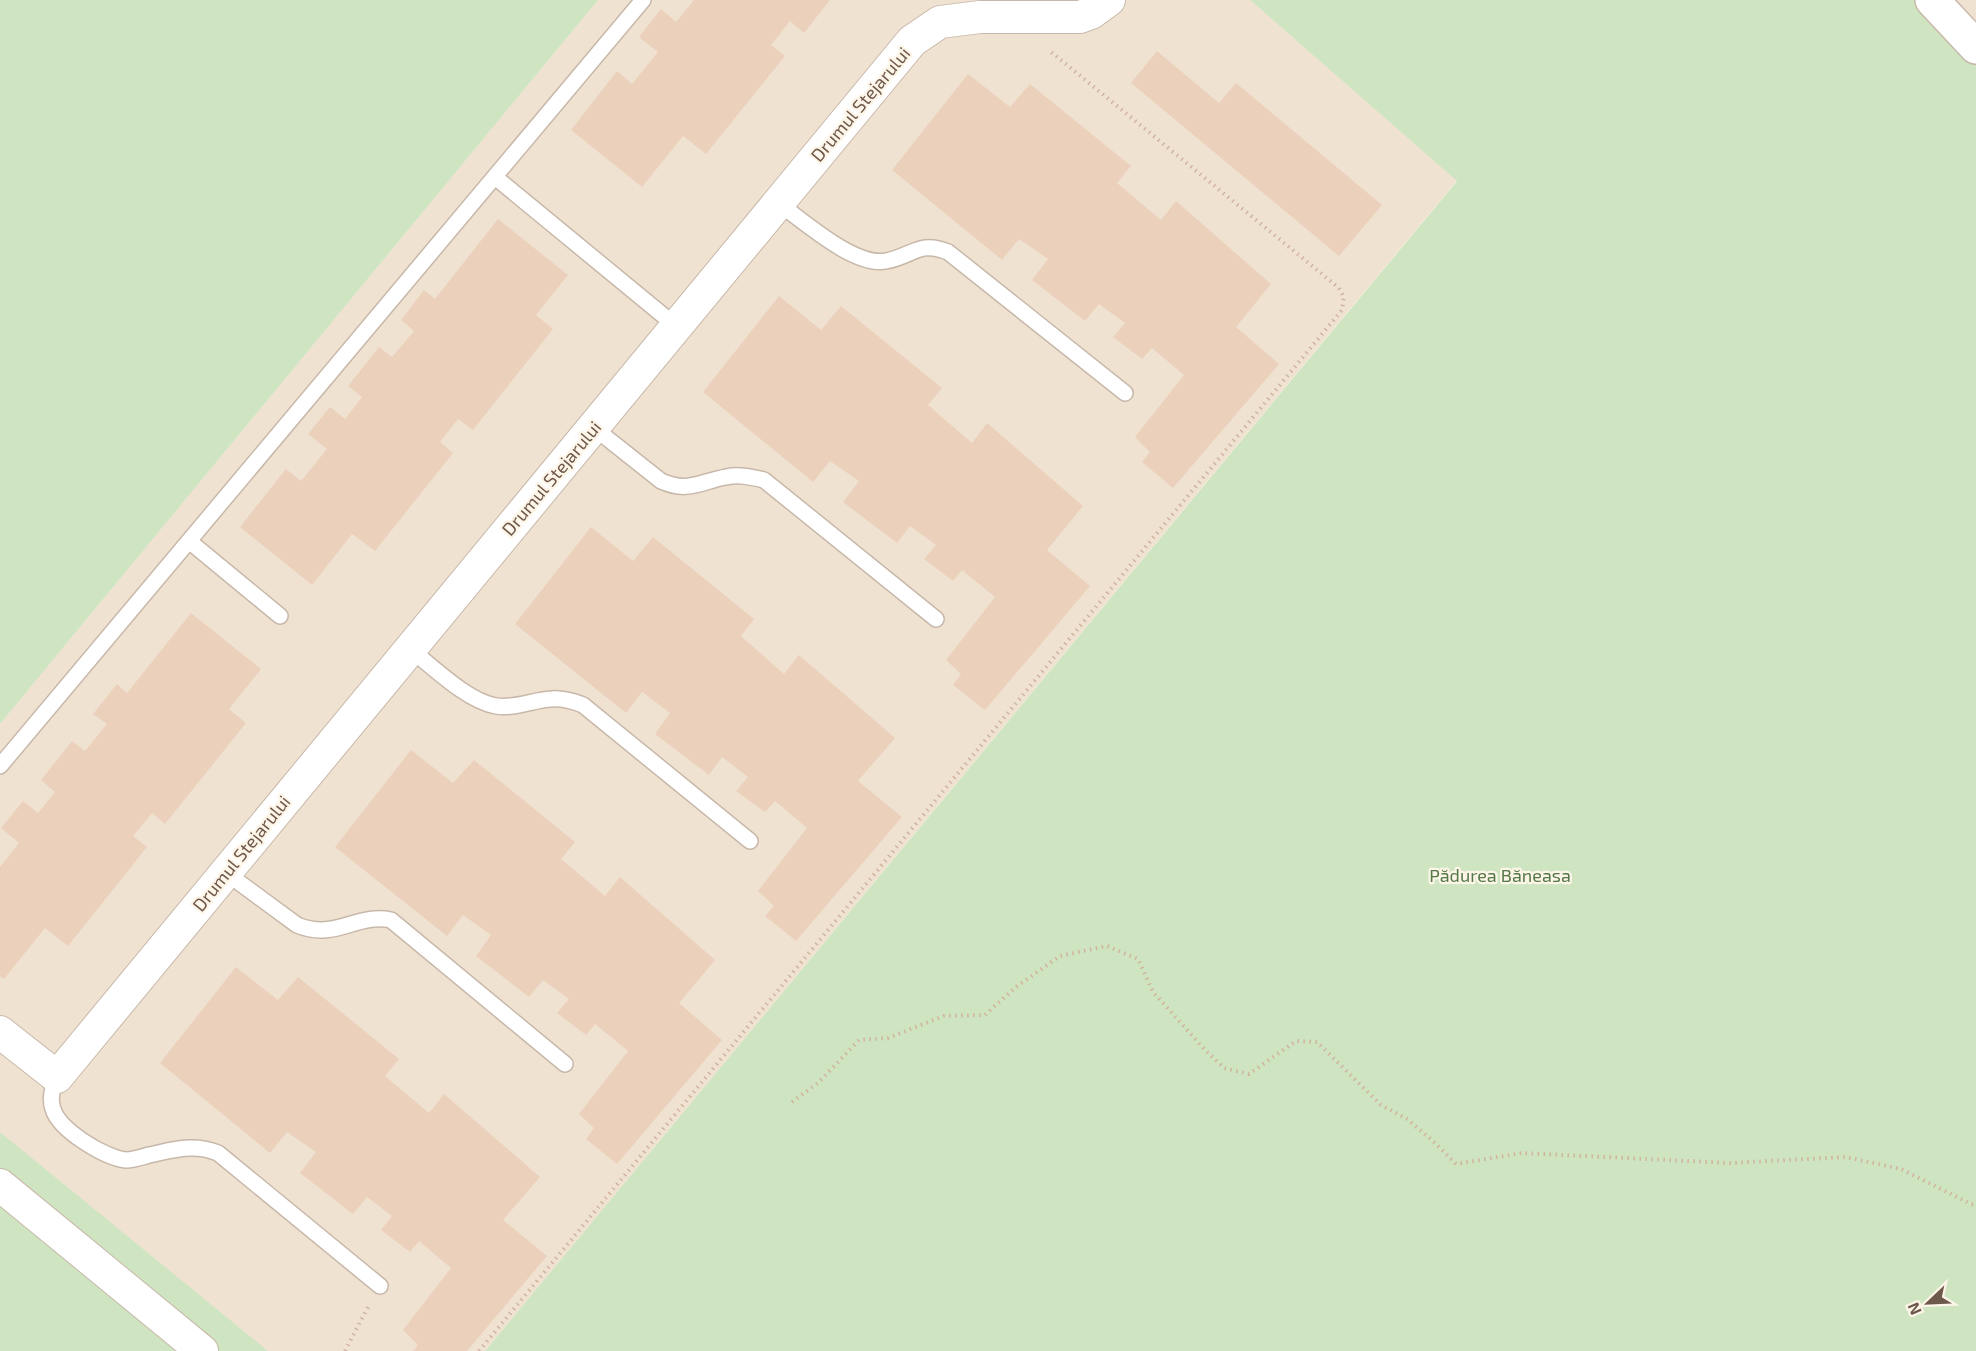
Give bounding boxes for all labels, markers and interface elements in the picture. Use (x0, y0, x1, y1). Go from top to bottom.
street label: Drumul Stejarului (806, 42, 914, 166)
street label: Drumul Stejarului (497, 416, 605, 540)
street label: Drumul Stejarului (188, 791, 294, 915)
park label: Pădurea Băneasa (1429, 864, 1571, 886)
north arrow (1898, 1273, 1958, 1333)
text: N (1903, 1300, 1925, 1318)

